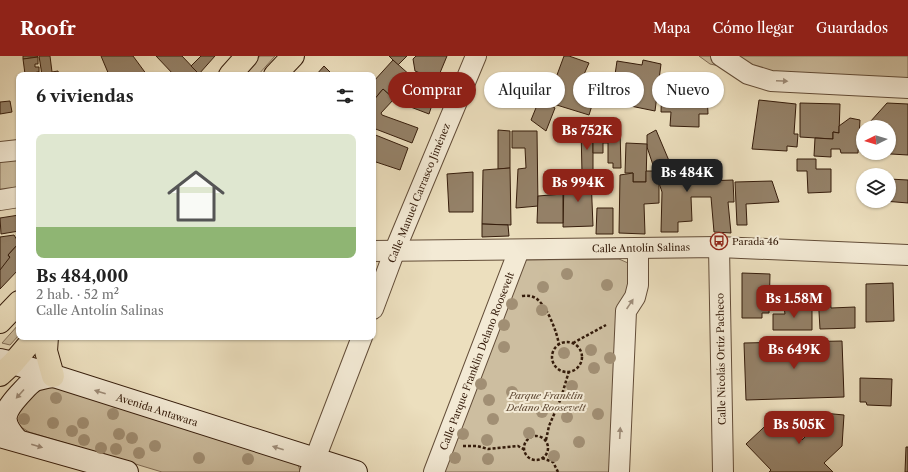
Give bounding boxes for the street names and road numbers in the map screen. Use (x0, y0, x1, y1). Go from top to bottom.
street label: Calle Manuel Carrasco Jiménez (385, 121, 453, 265)
street label: Calle Antolín Salinas (592, 241, 690, 255)
street label: Calle Parque Franklin Delano Roosevelt (437, 270, 517, 452)
street label: Calle Nicolás Ortiz Pacheco (713, 293, 729, 425)
street label: Avenida Antawara (113, 390, 200, 430)

